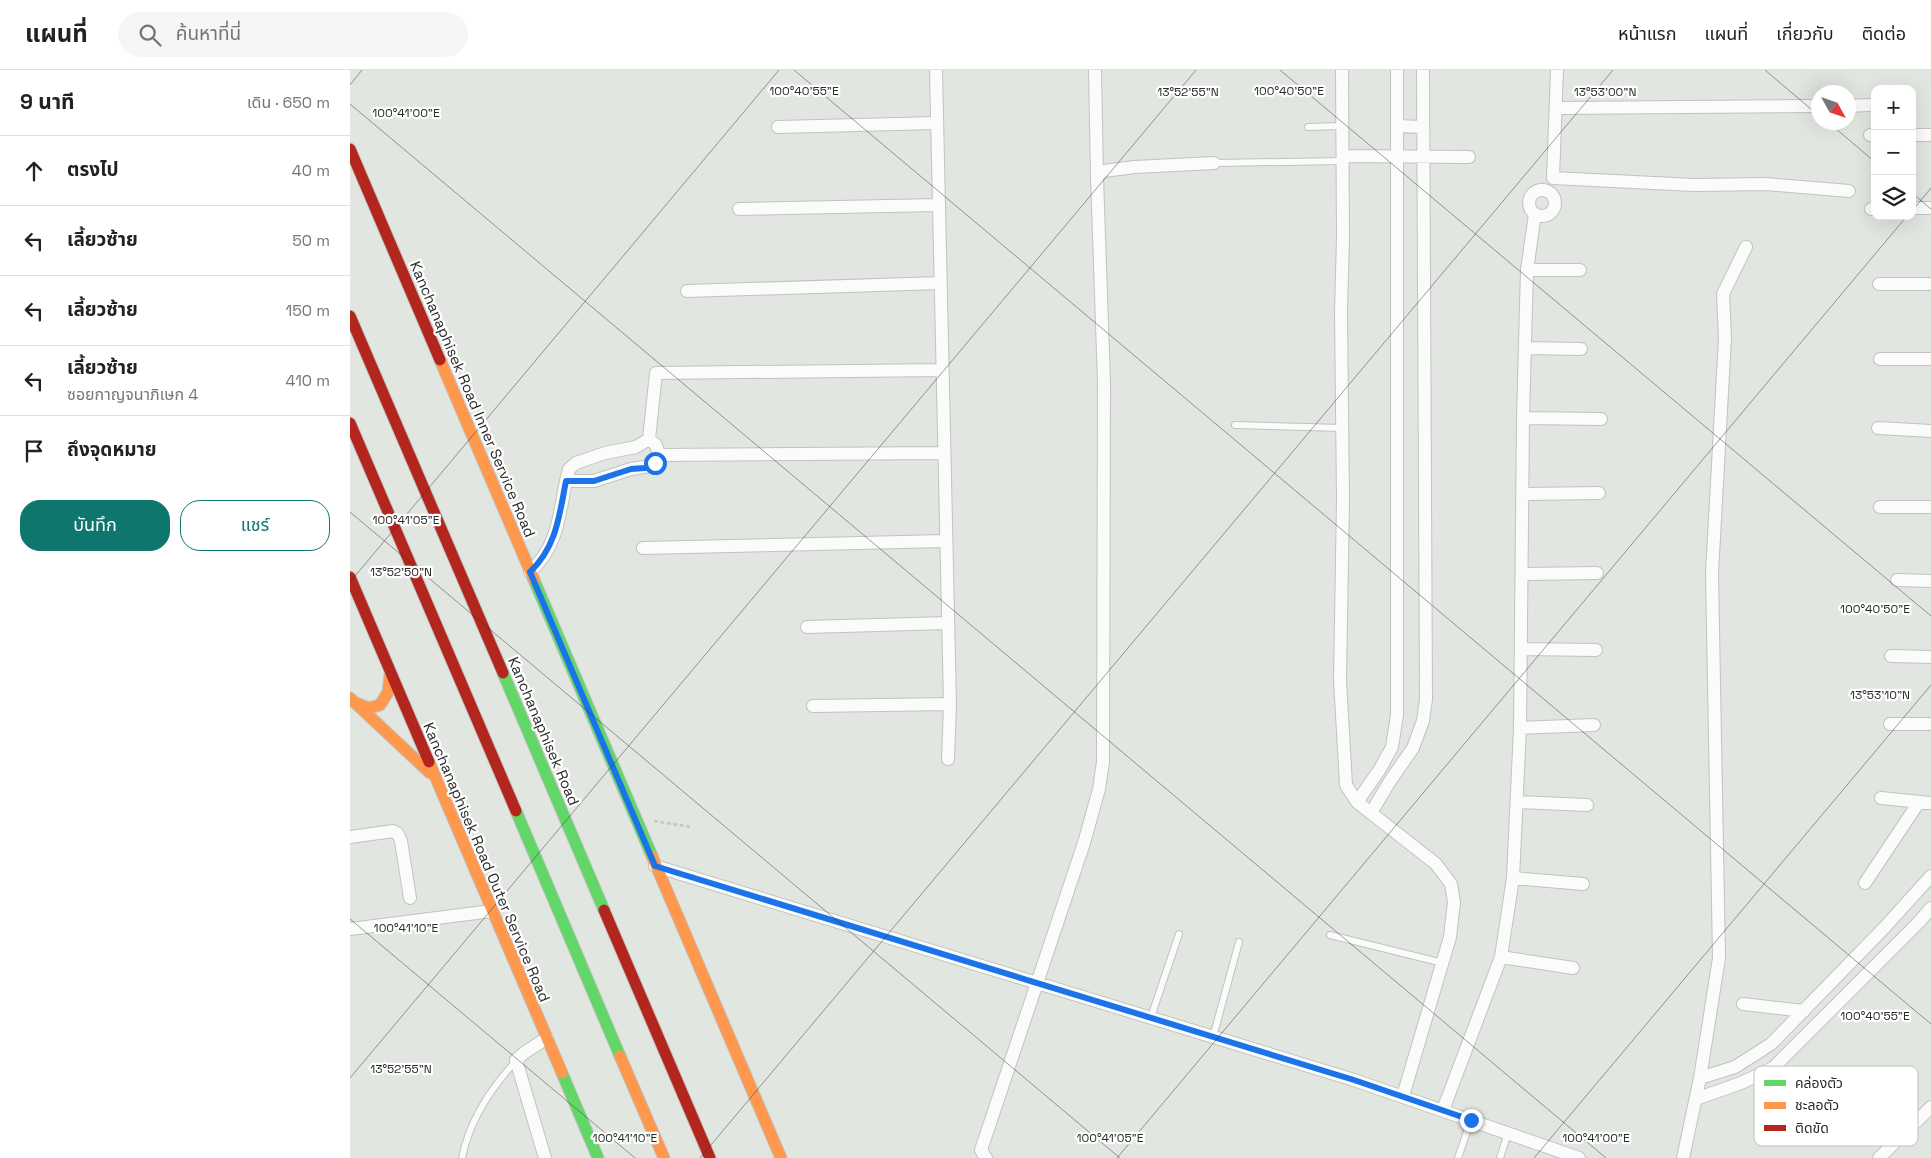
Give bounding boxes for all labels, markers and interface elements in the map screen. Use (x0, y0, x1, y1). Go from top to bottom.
search box (118, 12, 468, 57)
text: แผนที่ (25, 18, 88, 49)
icon: search (136, 21, 164, 49)
text: ค้นหาที่นี่ (176, 21, 241, 46)
text: หน้าแรก (1618, 22, 1676, 45)
text: แผนที่ (1704, 22, 1748, 45)
text: เกี่ยวกับ (1776, 22, 1834, 45)
text: ติดต่อ (1862, 22, 1906, 45)
text: 100°40'55"E (769, 83, 839, 99)
text: 100°40'50"E (1254, 83, 1324, 99)
text: 13°52'55"N (1157, 84, 1219, 100)
text: 13°53'00"N (1574, 84, 1636, 100)
north arrow (1811, 85, 1856, 130)
map controls (1871, 85, 1916, 220)
button: + (1871, 85, 1916, 130)
text: 9 นาที (20, 88, 75, 115)
text: เดิน · 650 m (247, 92, 330, 113)
text: 100°41'00"E (372, 105, 440, 121)
button: − (1871, 130, 1916, 175)
icon: ahead (20, 157, 48, 185)
text: ตรงไป (67, 157, 119, 182)
text: 40 m (292, 160, 330, 181)
button: layers (1871, 175, 1916, 220)
icon: left (20, 227, 48, 255)
text: เลี้ยวซ้าย (67, 227, 138, 252)
text: 50 m (292, 230, 330, 251)
street label: Kanchanaphisek Road Inner Service Road (406, 258, 540, 540)
icon: left (20, 297, 48, 325)
text: เลี้ยวซ้าย (67, 297, 138, 322)
text: 150 m (286, 300, 330, 321)
text: เลี้ยวซ้าย (67, 355, 138, 380)
icon: left (20, 367, 48, 395)
text: 410 m (286, 370, 330, 391)
text: ซอยกาญจนาภิเษก 4 (67, 384, 198, 405)
icon: arrive (20, 437, 48, 465)
text: ถึงจุดหมาย (67, 437, 157, 462)
route start (644, 452, 667, 475)
button: บันทึก (20, 500, 170, 551)
button: แชร์ (180, 500, 330, 551)
text: 100°41'05"E (373, 512, 440, 528)
text: 13°52'50"N (370, 564, 432, 580)
text: 100°40'50"E (1840, 601, 1910, 617)
street label: Kanchanaphisek Road (504, 654, 584, 808)
text: 13°53'10"N (1850, 687, 1910, 703)
street label: Kanchanaphisek Road Outer Service Road (419, 719, 555, 1005)
text: 100°41'10"E (374, 920, 439, 936)
text: 100°40'55"E (1840, 1008, 1910, 1024)
text: 13°52'55"N (370, 1061, 432, 1077)
legend (1754, 1066, 1918, 1146)
text: คล่องตัว (1795, 1074, 1843, 1092)
text: ชะลอตัว (1795, 1096, 1839, 1114)
route end (1460, 1109, 1483, 1132)
text: ติดขัด (1795, 1119, 1829, 1137)
text: 100°41'10"E (593, 1130, 658, 1146)
text: 100°41'05"E (1077, 1130, 1144, 1146)
text: 100°41'00"E (1562, 1130, 1630, 1146)

